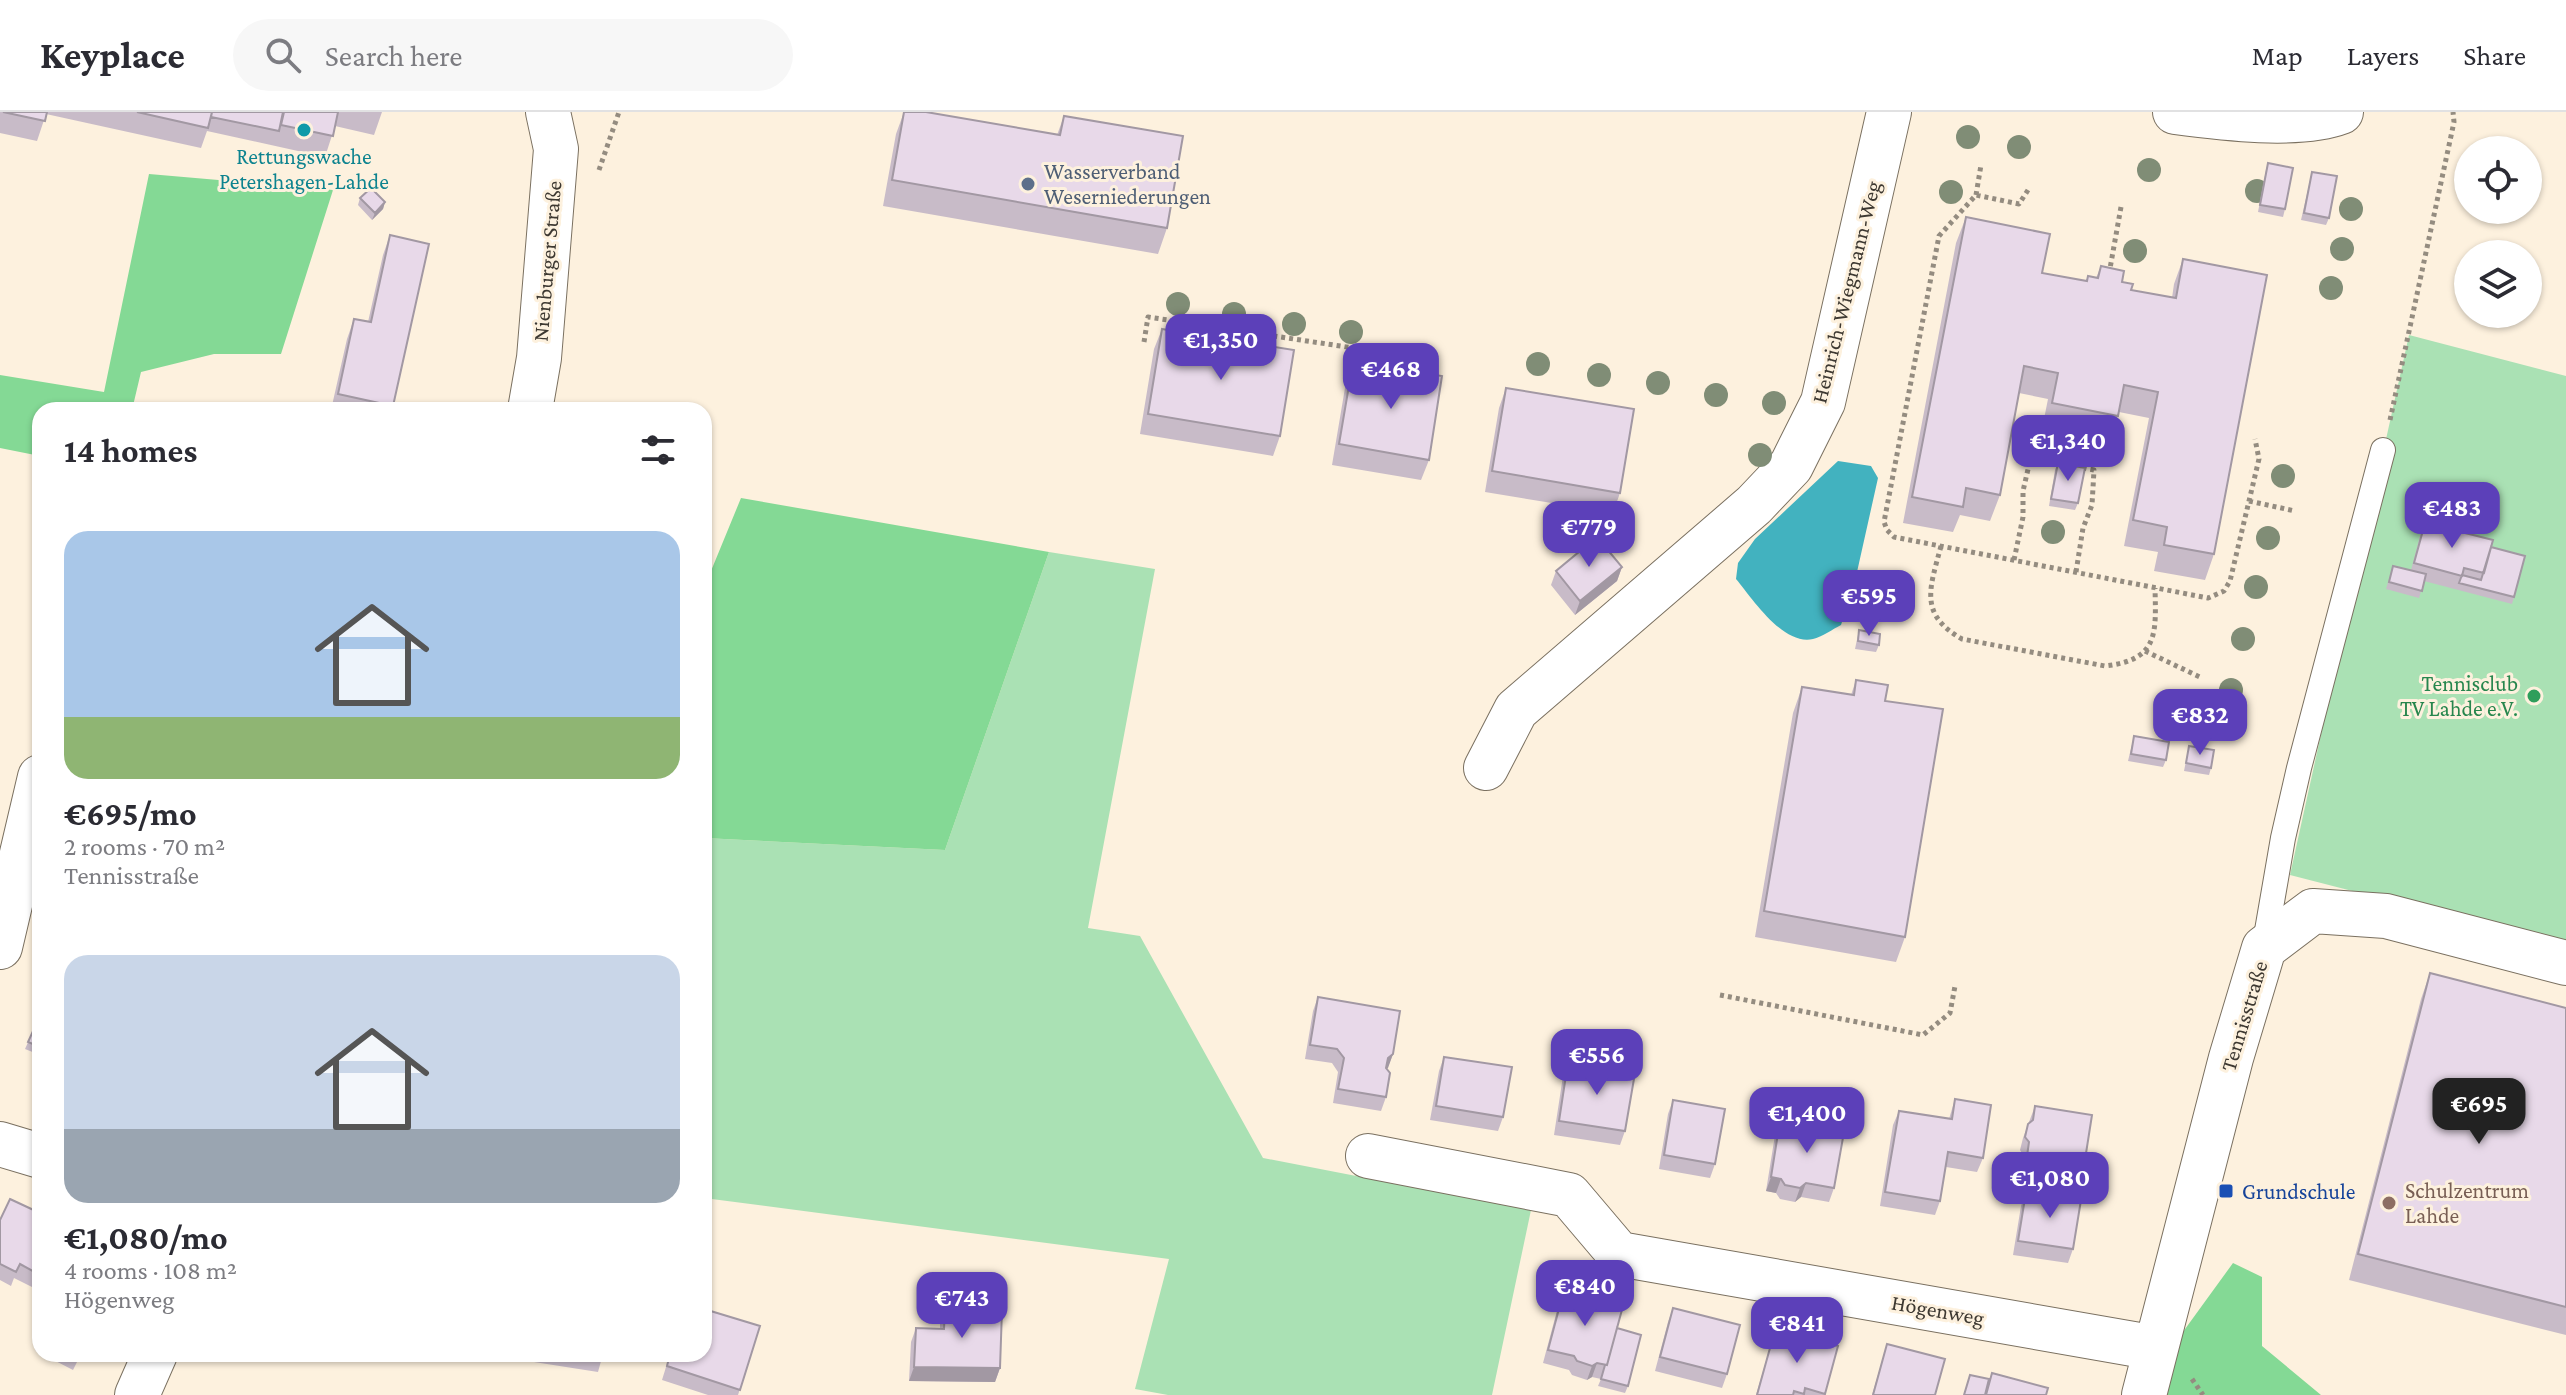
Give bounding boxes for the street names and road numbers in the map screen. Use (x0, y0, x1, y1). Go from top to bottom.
street label: Heinrich-Wiegmann-Weg (1806, 178, 1886, 406)
street label: Nienburger Straße (528, 180, 566, 342)
street label: Tennisstraße (2215, 958, 2273, 1074)
street label: Högenweg (1890, 1290, 1987, 1331)

